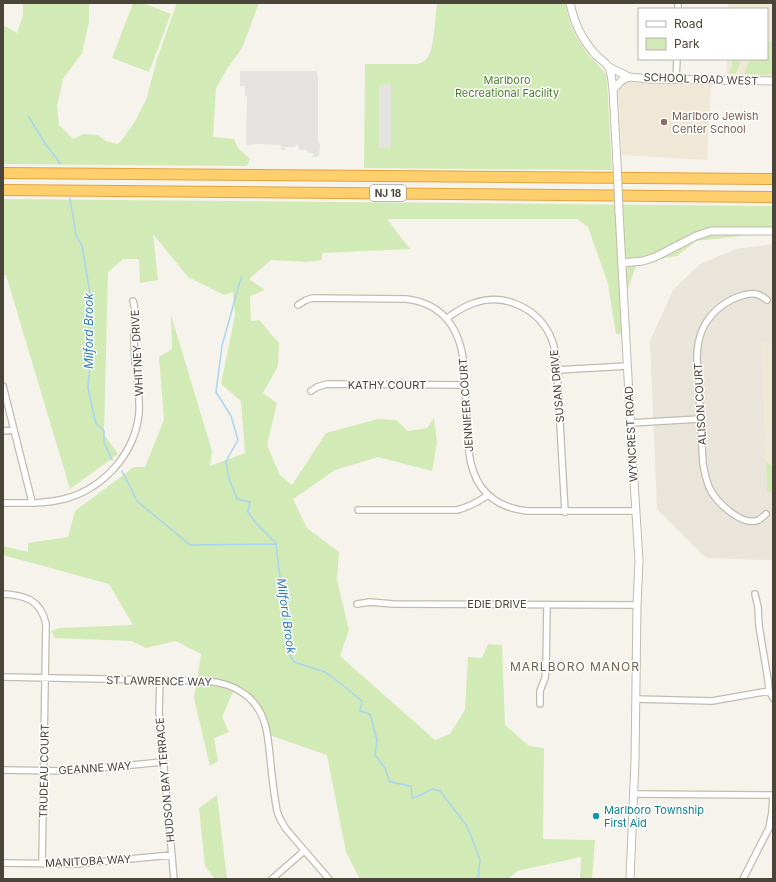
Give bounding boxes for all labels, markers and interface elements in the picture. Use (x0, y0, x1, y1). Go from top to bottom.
legend (638, 8, 768, 60)
text: Road (674, 16, 703, 31)
text: Park (674, 36, 700, 51)
street label: SCHOOL ROAD WEST (643, 70, 759, 88)
park label: Marlboro Recreational Facility (455, 73, 559, 100)
place label: Marlboro Jewish Center School (672, 109, 759, 136)
marker: Marlboro Jewish Center School (659, 117, 669, 127)
road number: NJ 18 (370, 185, 406, 201)
water label: Milford Brook (81, 292, 96, 369)
street label: WHITNEY DRIVE (128, 309, 146, 397)
street label: SUSAN DRIVE (547, 349, 567, 423)
street label: JENNIFER COURT (456, 357, 476, 453)
street label: ALISON COURT (691, 362, 709, 446)
street label: KATHY COURT (348, 378, 426, 392)
street label: WYNCREST ROAD (621, 386, 641, 482)
water label: Milford Brook (274, 577, 299, 655)
street label: EDIE DRIVE (467, 597, 527, 611)
district label: MARLBORO MANOR (510, 659, 640, 674)
street label: ST LAWRENCE WAY (106, 673, 212, 689)
street label: HUDSON BAY TERRACE (153, 717, 177, 843)
street label: TRUDEAU COURT (36, 724, 52, 818)
street label: GEANNE WAY (58, 758, 133, 778)
place label: Marlboro Township First Aid (604, 803, 704, 830)
marker: Marlboro Township First Aid (591, 811, 601, 821)
street label: MANITOBA WAY (45, 852, 132, 870)

